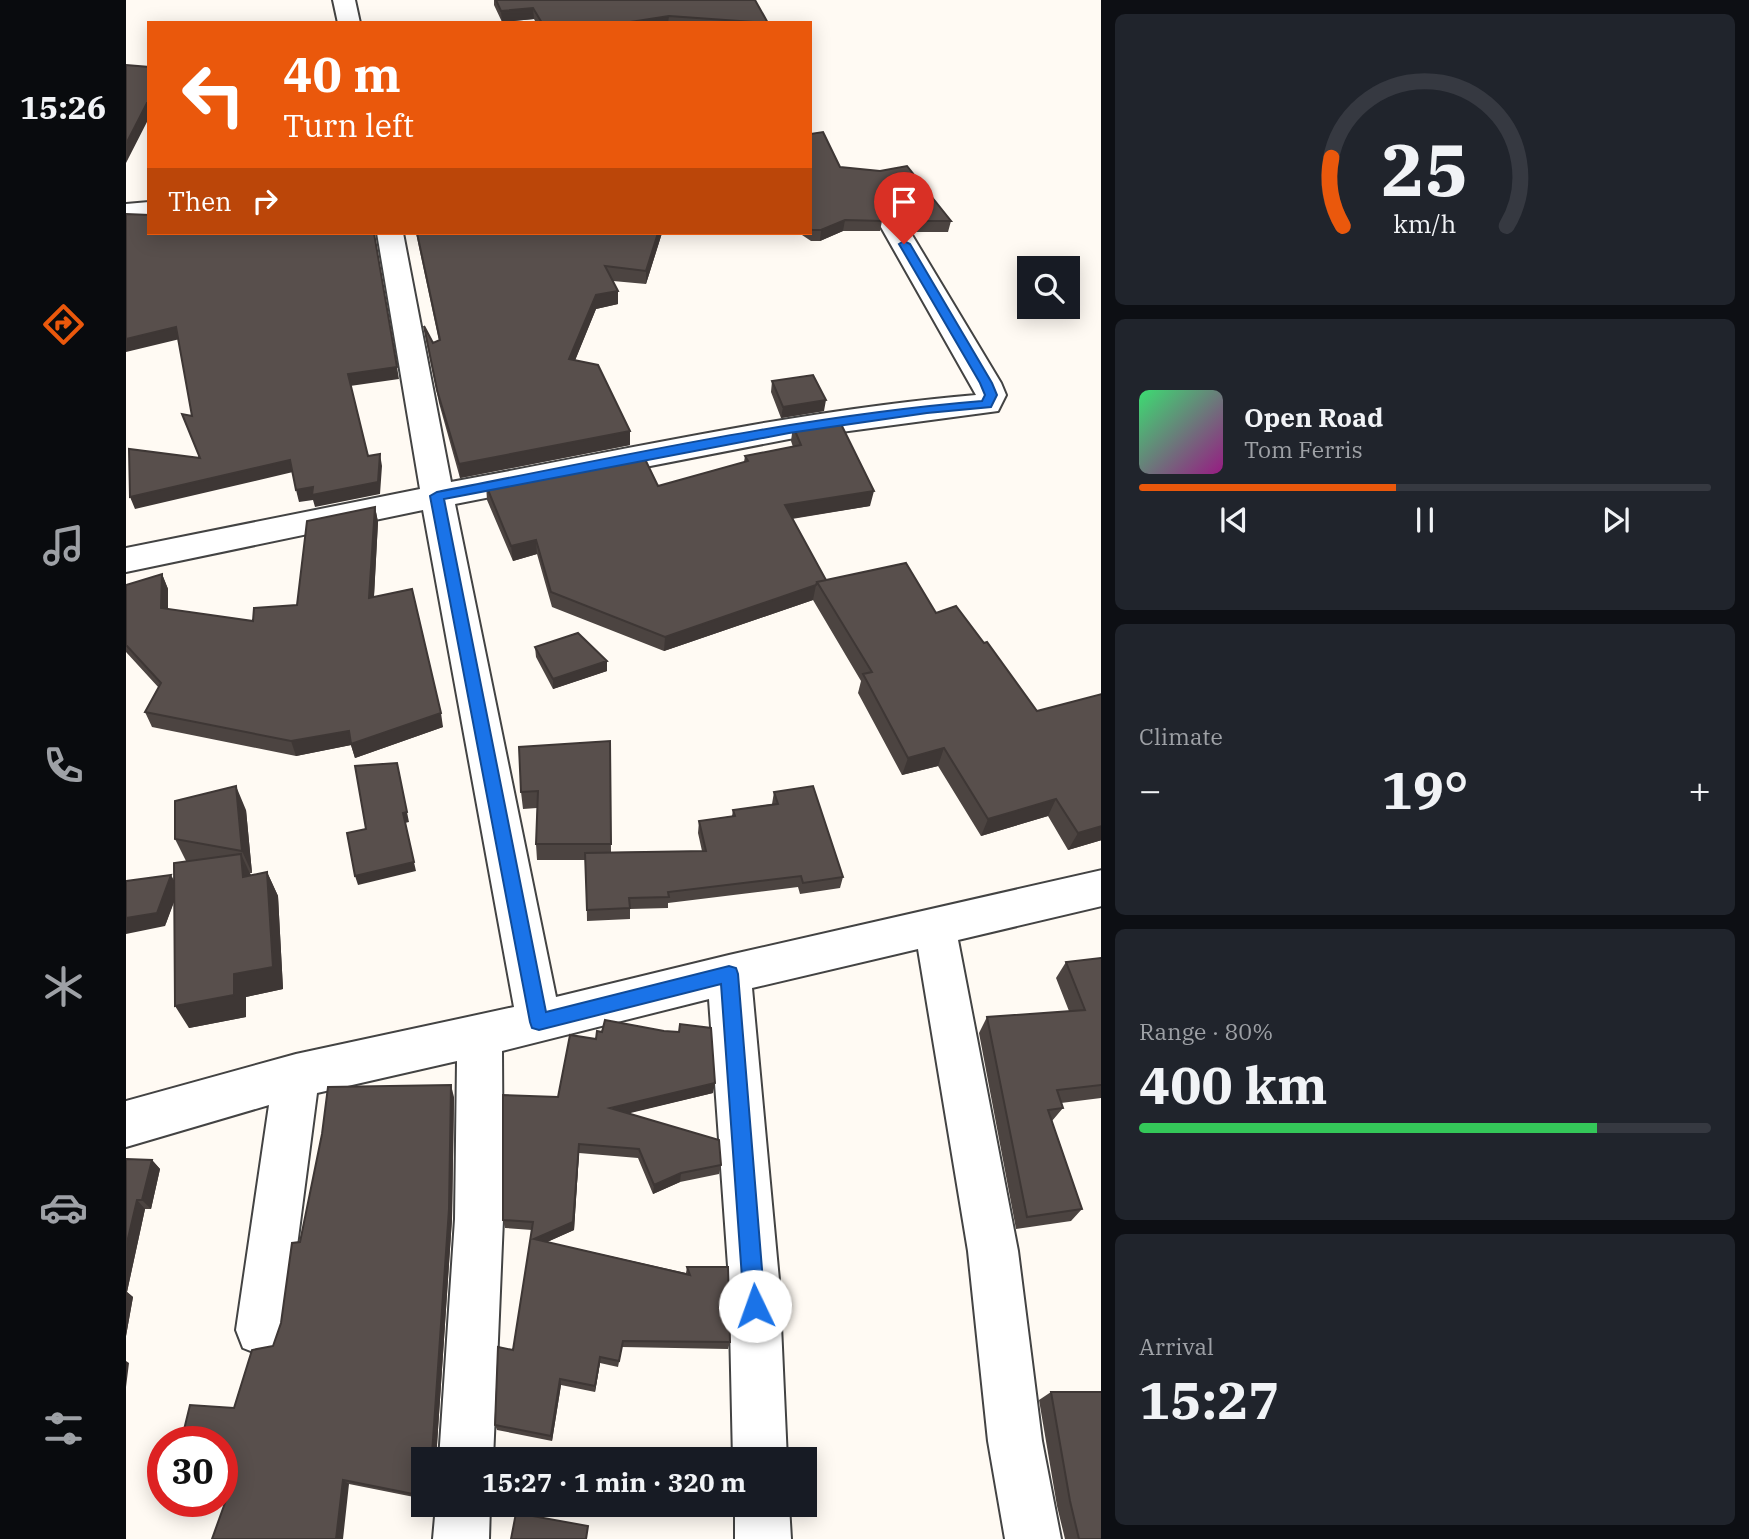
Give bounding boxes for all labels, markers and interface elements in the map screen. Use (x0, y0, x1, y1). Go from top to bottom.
text: 40 m (283, 42, 401, 105)
icon: left (168, 49, 259, 140)
text: 15:26 (20, 86, 106, 128)
text: Turn left (283, 104, 414, 146)
text: 25 (1381, 121, 1469, 216)
pin (874, 172, 934, 244)
icon: right (246, 182, 284, 220)
icon: arrive (885, 183, 923, 221)
text: Then (168, 184, 232, 218)
text: km/h (1393, 206, 1457, 239)
map controls (1017, 256, 1080, 319)
button: search (1017, 256, 1080, 319)
icon: directions (39, 300, 88, 349)
text: Open Road (1244, 400, 1383, 434)
text: Tom Ferris (1244, 434, 1363, 464)
icon: previous (1215, 501, 1253, 539)
icon: pause (1406, 501, 1444, 539)
icon: next (1597, 501, 1635, 539)
icon: music (39, 521, 88, 570)
text: Climate (1139, 721, 1223, 751)
icon: phone (39, 741, 88, 790)
text: 19° (1382, 756, 1468, 823)
text: − (1139, 765, 1162, 814)
text: + (1688, 765, 1711, 814)
icon: climate (39, 962, 88, 1011)
text: Range · 80% (1139, 1016, 1273, 1046)
text: 400 km (1139, 1051, 1328, 1118)
icon: car (39, 1183, 88, 1232)
position arrow (718, 1269, 792, 1343)
text: Arrival (1139, 1331, 1214, 1361)
text: 15:27 (1139, 1366, 1280, 1433)
icon: filters (39, 1404, 88, 1453)
speed limit sign: 30 (147, 1426, 238, 1517)
text: 15:27 · 1 min · 320 m (482, 1465, 746, 1499)

